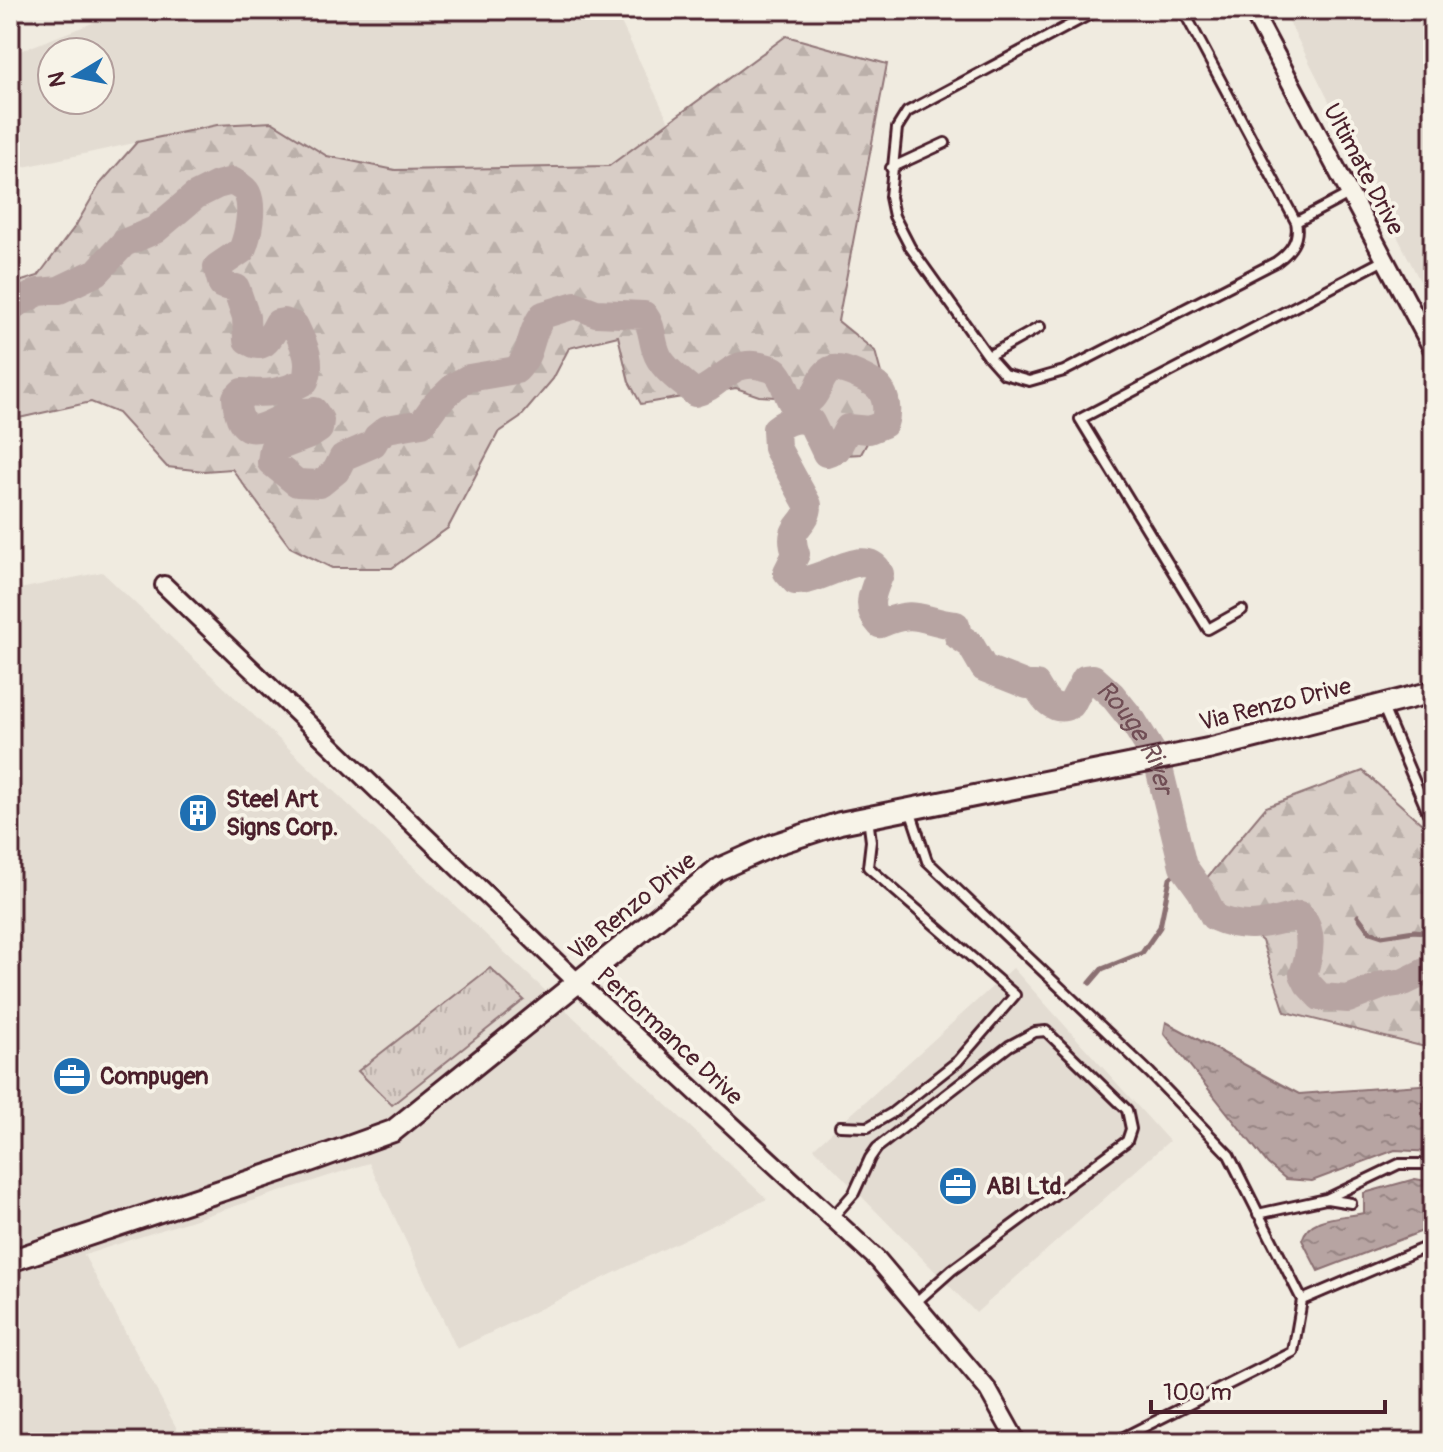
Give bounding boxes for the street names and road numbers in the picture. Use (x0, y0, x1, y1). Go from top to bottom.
street label: Ultimate Drive (1317, 99, 1410, 240)
street label: Via Renzo Drive (1196, 672, 1354, 737)
street label: Via Renzo Drive (563, 846, 702, 967)
street label: Performance Drive (591, 961, 749, 1112)

